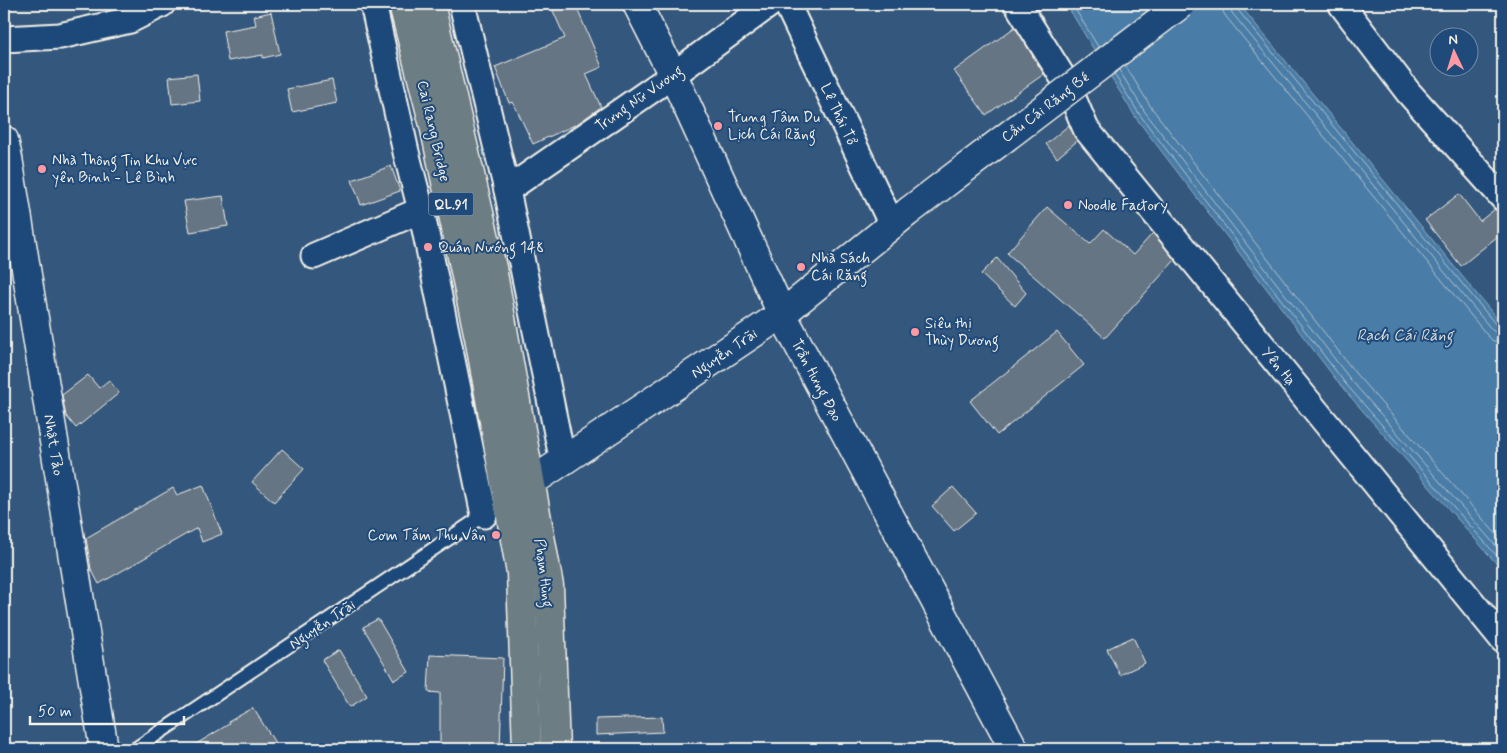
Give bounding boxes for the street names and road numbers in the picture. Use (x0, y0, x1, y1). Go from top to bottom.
street label: Trưng Nữ Vương (592, 61, 688, 137)
street label: Cầu Cái Răng Bé (998, 68, 1094, 148)
street label: Cai Rang Bridge (411, 79, 454, 184)
street label: Lê Thái Tổ (815, 80, 861, 149)
road number: QL.91 (428, 192, 474, 215)
street label: Nguyễn Trãi (687, 324, 762, 384)
street label: Trần Hưng Đạo (785, 336, 846, 426)
street label: Yên Hạ (1257, 343, 1300, 390)
street label: Nhật Tảo (38, 413, 68, 477)
street label: Phạm Hùng (528, 538, 557, 609)
street label: Nguyễn Trãi (285, 595, 360, 655)

